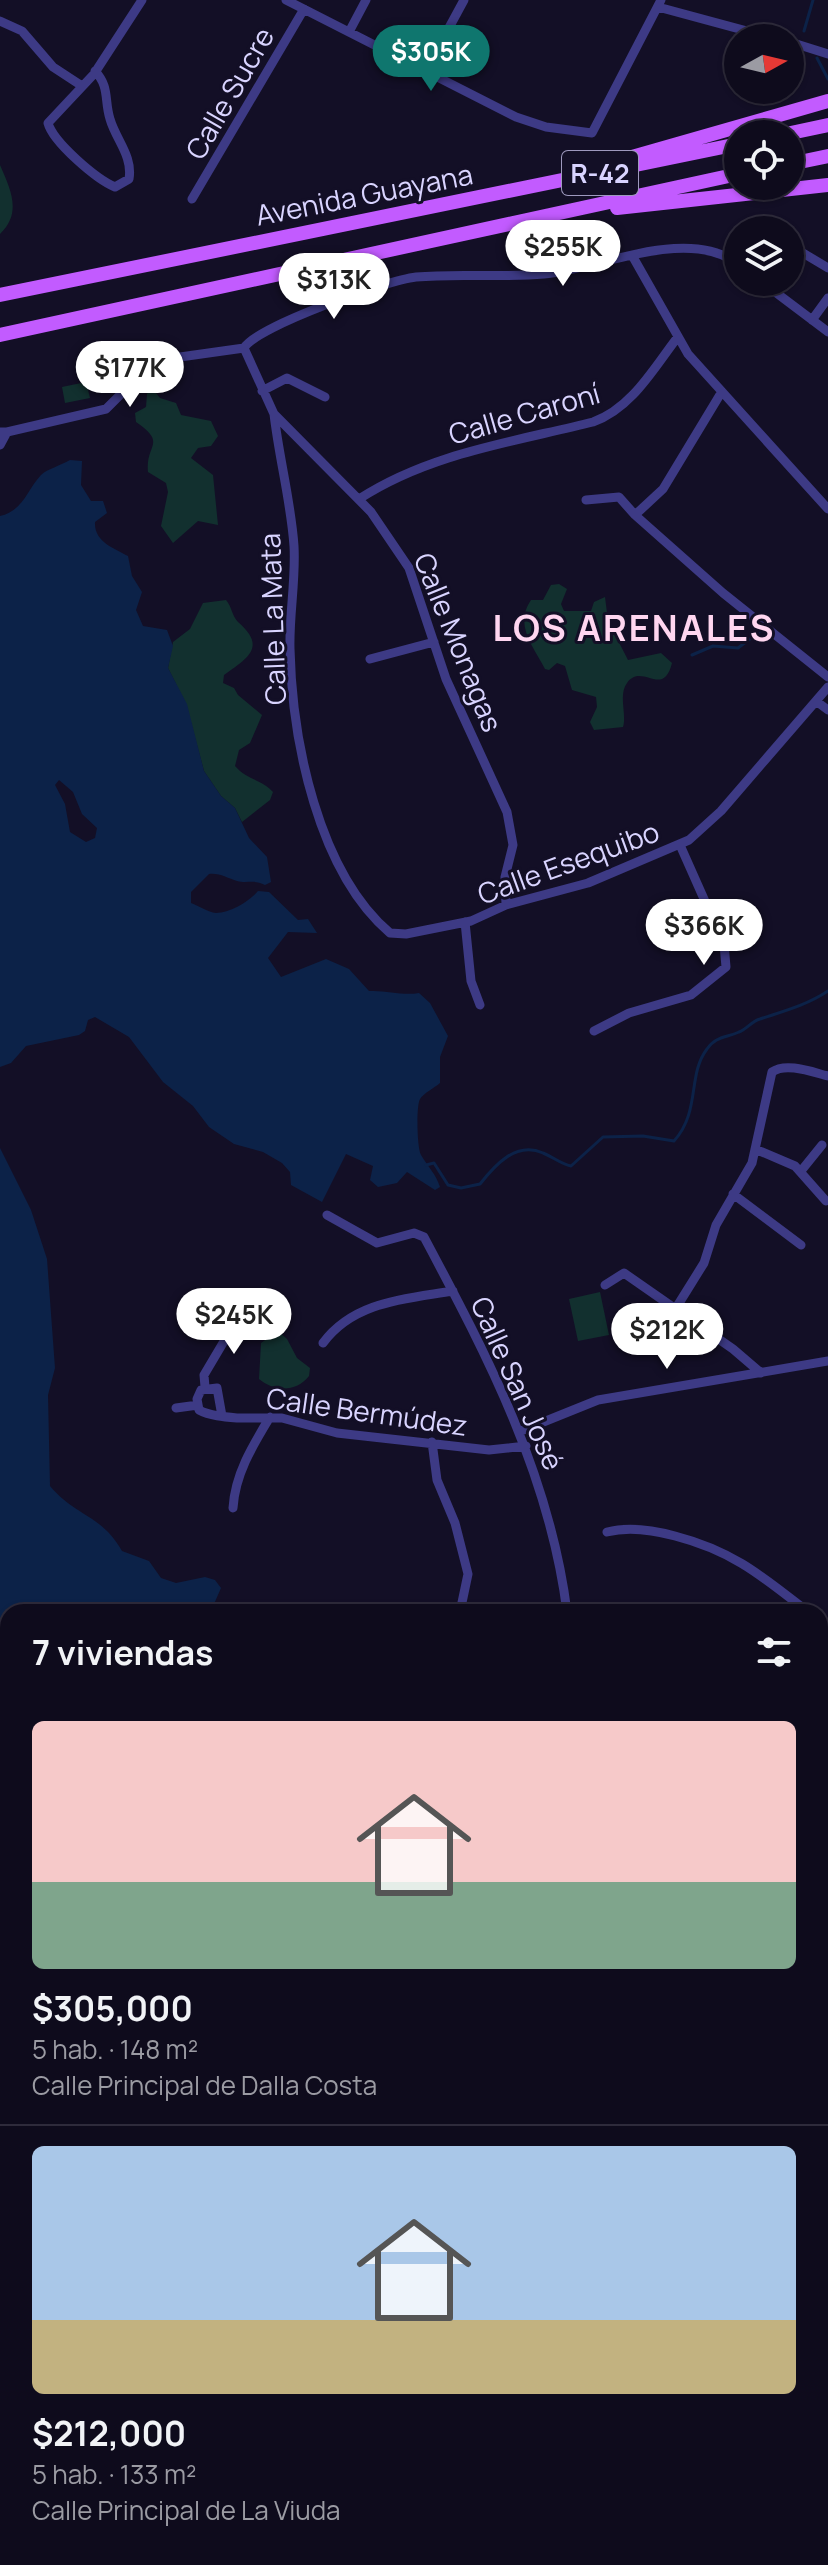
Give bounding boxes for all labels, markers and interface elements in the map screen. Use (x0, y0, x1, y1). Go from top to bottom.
street label: Calle Sucre (176, 20, 282, 166)
north arrow (724, 24, 804, 104)
map controls (724, 24, 804, 296)
pin: $305K (375, 25, 487, 93)
text: $305K (391, 33, 471, 69)
button: locate (724, 120, 804, 200)
road number: R-42 (562, 151, 638, 195)
street label: Avenida Guayana (252, 154, 476, 234)
button: layers (724, 216, 804, 296)
pin: $255K (507, 220, 619, 288)
text: $255K (523, 228, 603, 264)
pin: $313K (278, 253, 390, 321)
text: $313K (297, 261, 371, 297)
pin: $177K (74, 341, 186, 409)
text: $177K (94, 349, 166, 385)
street label: Calle Caroní (444, 373, 604, 453)
street label: Calle La Mata (250, 532, 294, 706)
street label: Calle Monagas (406, 547, 512, 737)
district label: LOS ARENALES (493, 603, 775, 652)
street label: Calle Esequibo (472, 812, 664, 912)
pin: $366K (648, 899, 760, 967)
text: $366K (664, 907, 744, 943)
pin: $245K (178, 1288, 290, 1356)
street label: Calle San José (463, 1290, 573, 1476)
text: $245K (194, 1296, 274, 1332)
pin: $212K (611, 1303, 723, 1371)
text: $212K (629, 1311, 705, 1347)
street label: Calle Bermúdez (264, 1378, 470, 1444)
text: 7 viviendas (32, 1629, 214, 1675)
icon: filters (752, 1630, 796, 1674)
icon: home (342, 1773, 486, 1917)
text: $305,000 (32, 1985, 193, 2031)
text: 5 hab. · 148 m² (32, 2031, 198, 2067)
text: Calle Principal de Dalla Costa (32, 2067, 377, 2103)
icon: home (342, 2198, 486, 2342)
text: $212,000 (32, 2410, 186, 2456)
text: 5 hab. · 133 m² (32, 2456, 196, 2492)
text: Calle Principal de La Viuda (32, 2492, 341, 2528)

